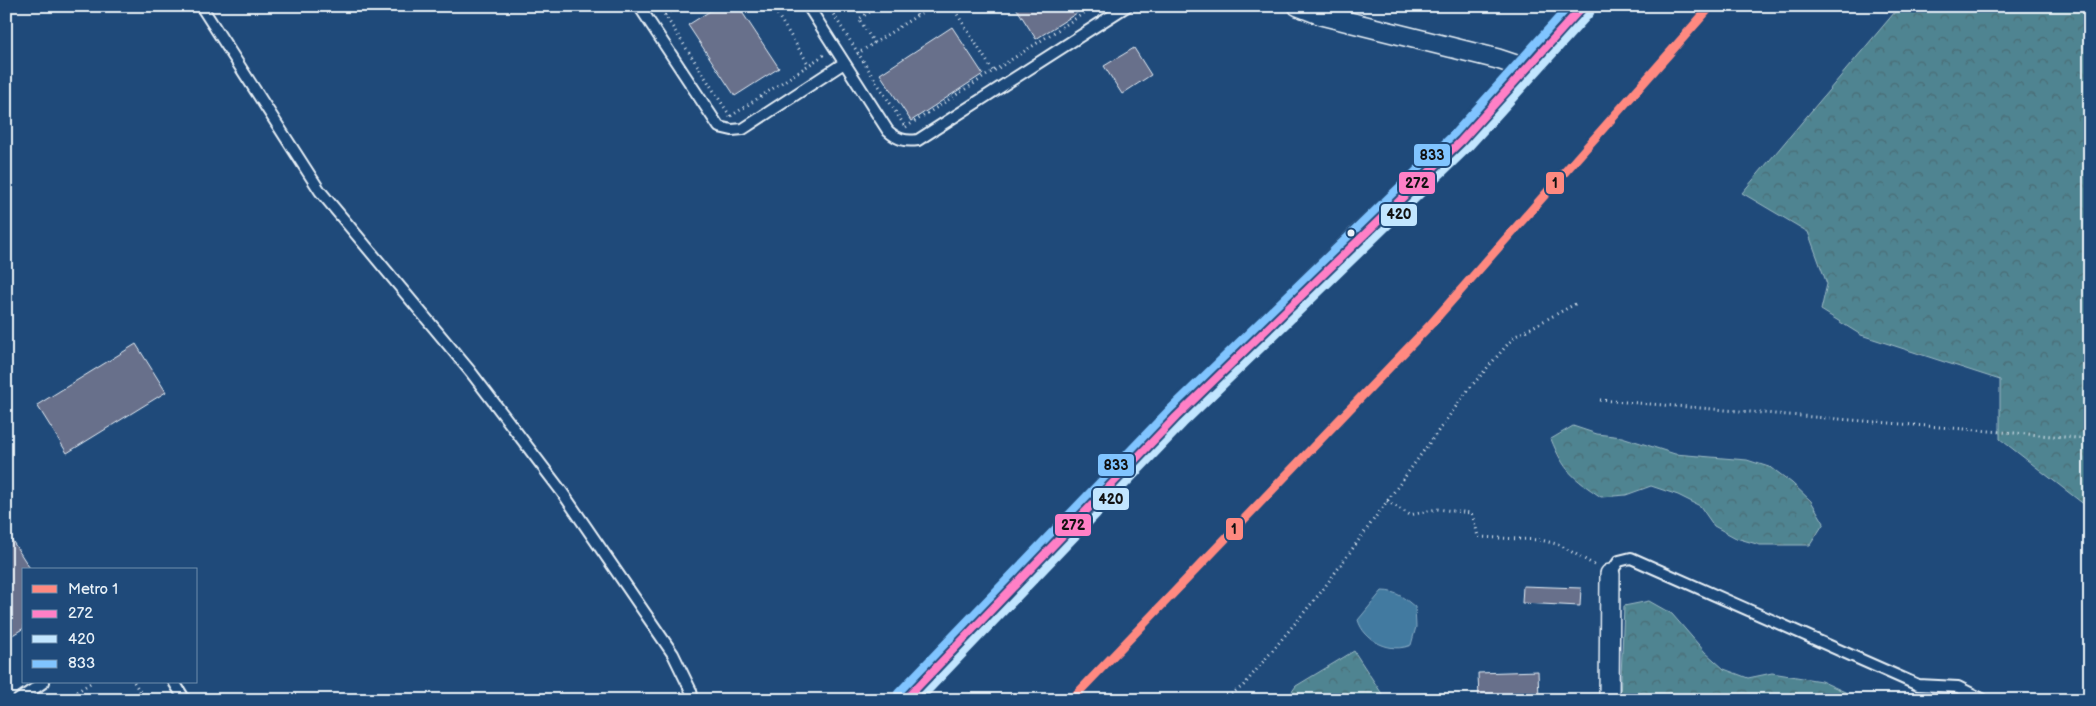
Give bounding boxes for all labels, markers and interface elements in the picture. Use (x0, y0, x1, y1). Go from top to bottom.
line badge: 833 (1413, 143, 1451, 167)
text: 833 (1420, 147, 1444, 164)
line badge: 272 (1398, 171, 1436, 195)
line badge: 1 (1545, 171, 1565, 195)
text: 272 (1405, 175, 1430, 192)
text: 1 (1552, 175, 1558, 192)
line badge: 420 (1380, 203, 1418, 227)
text: 420 (1386, 206, 1412, 223)
unlabelled marker (1346, 228, 1356, 238)
line badge: 833 (1097, 453, 1135, 477)
text: 833 (1104, 457, 1128, 474)
line badge: 420 (1092, 487, 1130, 511)
text: 420 (1098, 491, 1124, 508)
line badge: 272 (1054, 513, 1092, 537)
text: 272 (1061, 517, 1086, 534)
line badge: 1 (1225, 517, 1244, 541)
text: 1 (1231, 521, 1237, 538)
legend (22, 568, 198, 684)
text: Metro 1 (68, 580, 118, 599)
text: 272 (68, 604, 93, 623)
text: 420 (68, 630, 95, 649)
text: 833 (68, 654, 95, 673)

